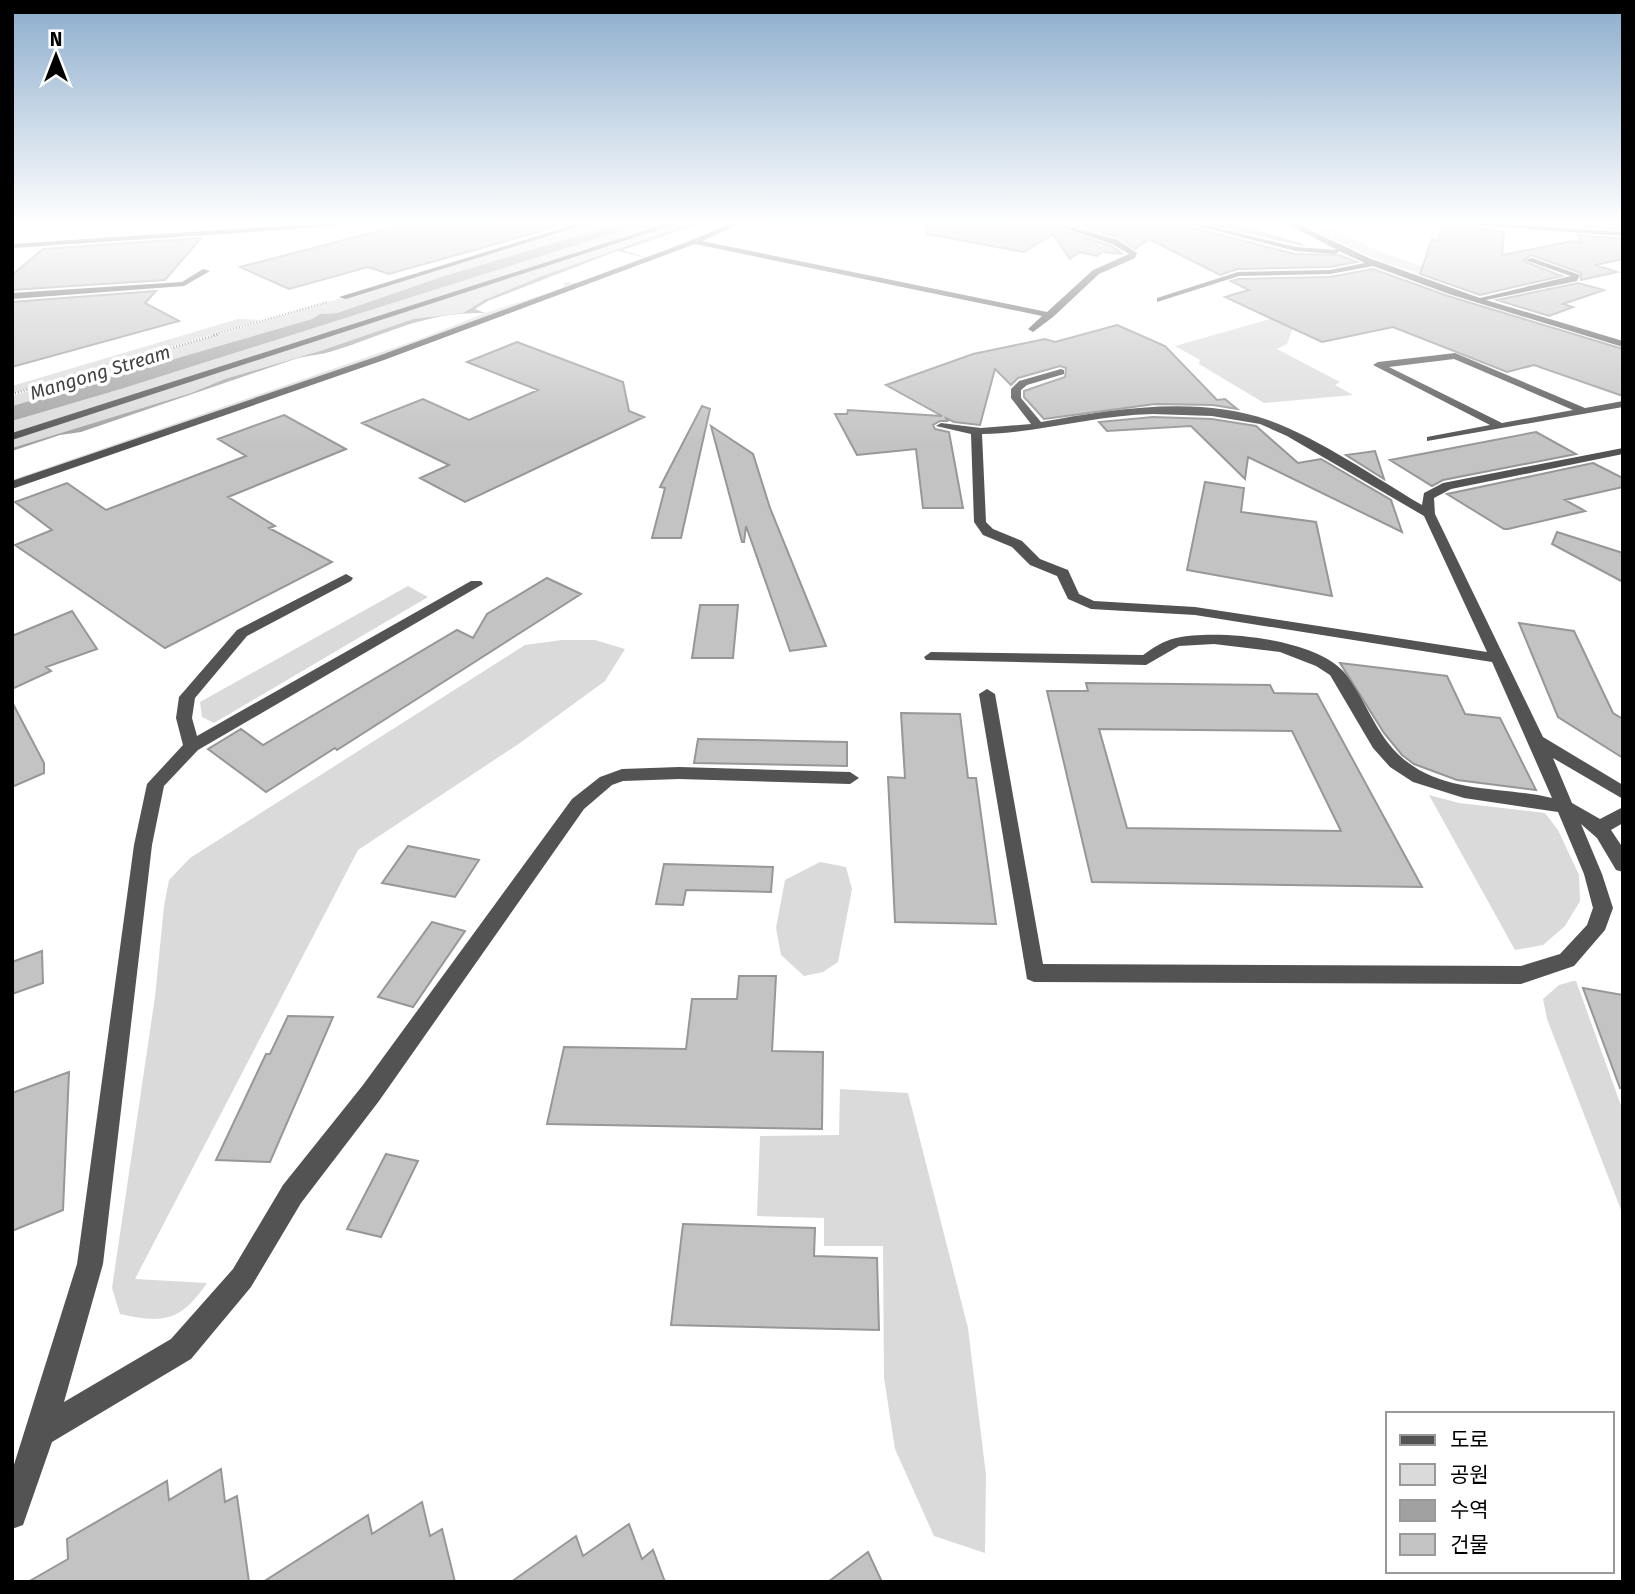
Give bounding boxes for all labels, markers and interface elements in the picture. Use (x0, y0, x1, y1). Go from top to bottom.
north arrow (21, 21, 91, 91)
text: N (50, 28, 62, 51)
water label: Mangong Stream (27, 340, 173, 405)
legend (1386, 1412, 1614, 1573)
text: 도로 (1450, 1427, 1489, 1453)
text: 공원 (1450, 1462, 1489, 1488)
text: 수역 (1450, 1497, 1489, 1523)
text: 건물 (1450, 1532, 1489, 1558)

